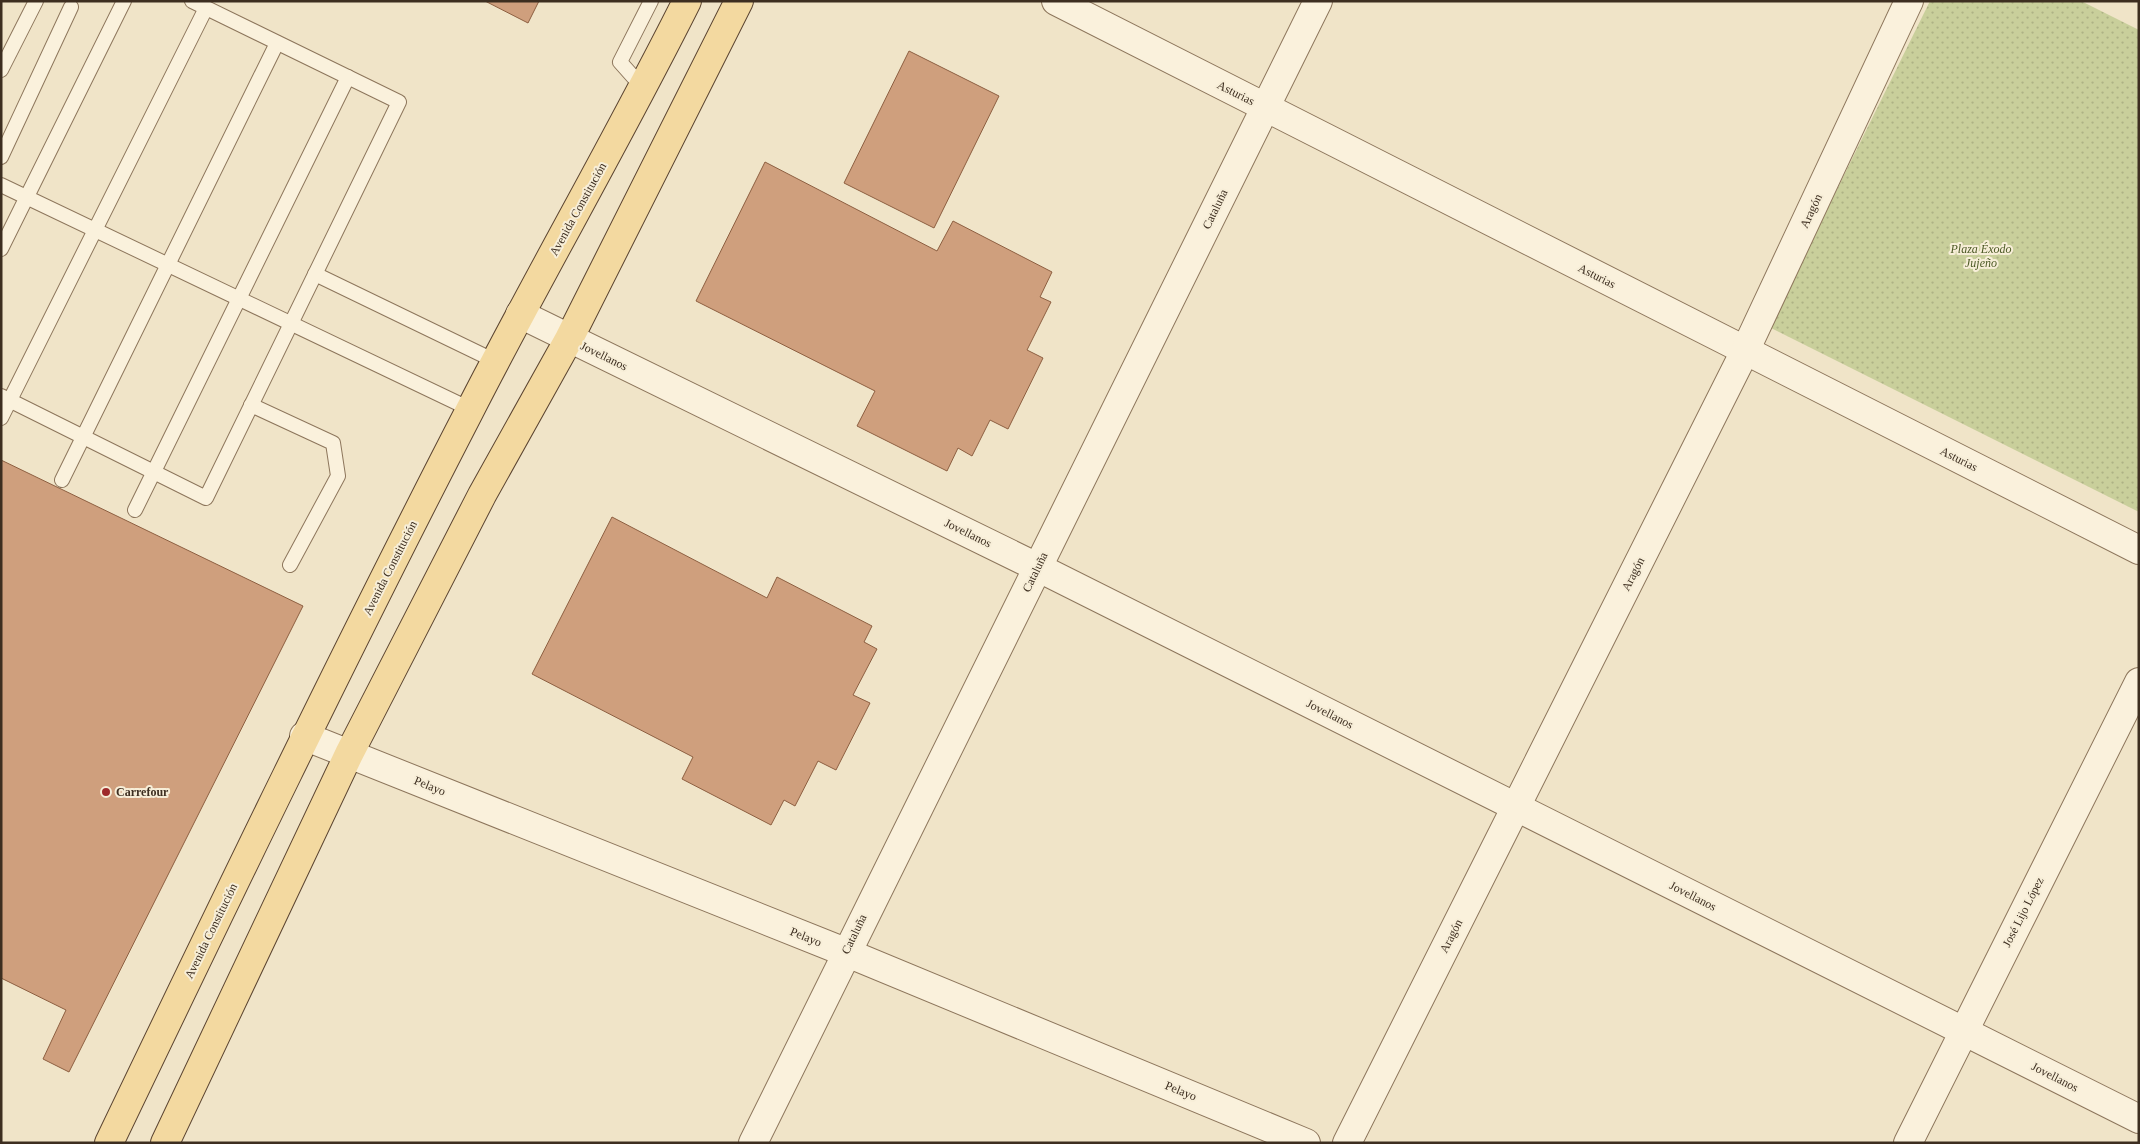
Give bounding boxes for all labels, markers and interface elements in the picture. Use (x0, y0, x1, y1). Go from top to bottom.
street label: Asturias (1215, 78, 1257, 108)
street label: Avenida Constitución (547, 160, 609, 258)
street label: Cataluña (1199, 186, 1231, 231)
street label: Aragón (1797, 192, 1825, 230)
park label: Plaza Éxodo Jujeño (1950, 242, 2012, 270)
street label: Asturias (1576, 261, 1618, 291)
street label: Jovellanos (578, 339, 630, 374)
street label: Asturias (1938, 444, 1980, 474)
street label: Jovellanos (942, 516, 994, 551)
street label: Avenida Constitución (360, 518, 420, 618)
street label: Cataluña (1019, 549, 1051, 594)
street label: Aragón (1619, 555, 1647, 593)
street label: Jovellanos (1304, 696, 1356, 732)
street label: Pelayo (412, 773, 448, 799)
place label: Carrefour (116, 785, 169, 799)
marker: Carrefour (100, 786, 112, 798)
street label: José Lijo López (1999, 875, 2047, 949)
street label: Jovellanos (1667, 878, 1719, 914)
street label: Avenida Constitución (182, 881, 240, 981)
street label: Cataluña (838, 911, 870, 956)
street label: Aragón (1437, 917, 1465, 955)
street label: Pelayo (788, 924, 824, 950)
street label: Jovellanos (2029, 1059, 2081, 1095)
street label: Pelayo (1163, 1078, 1199, 1104)

